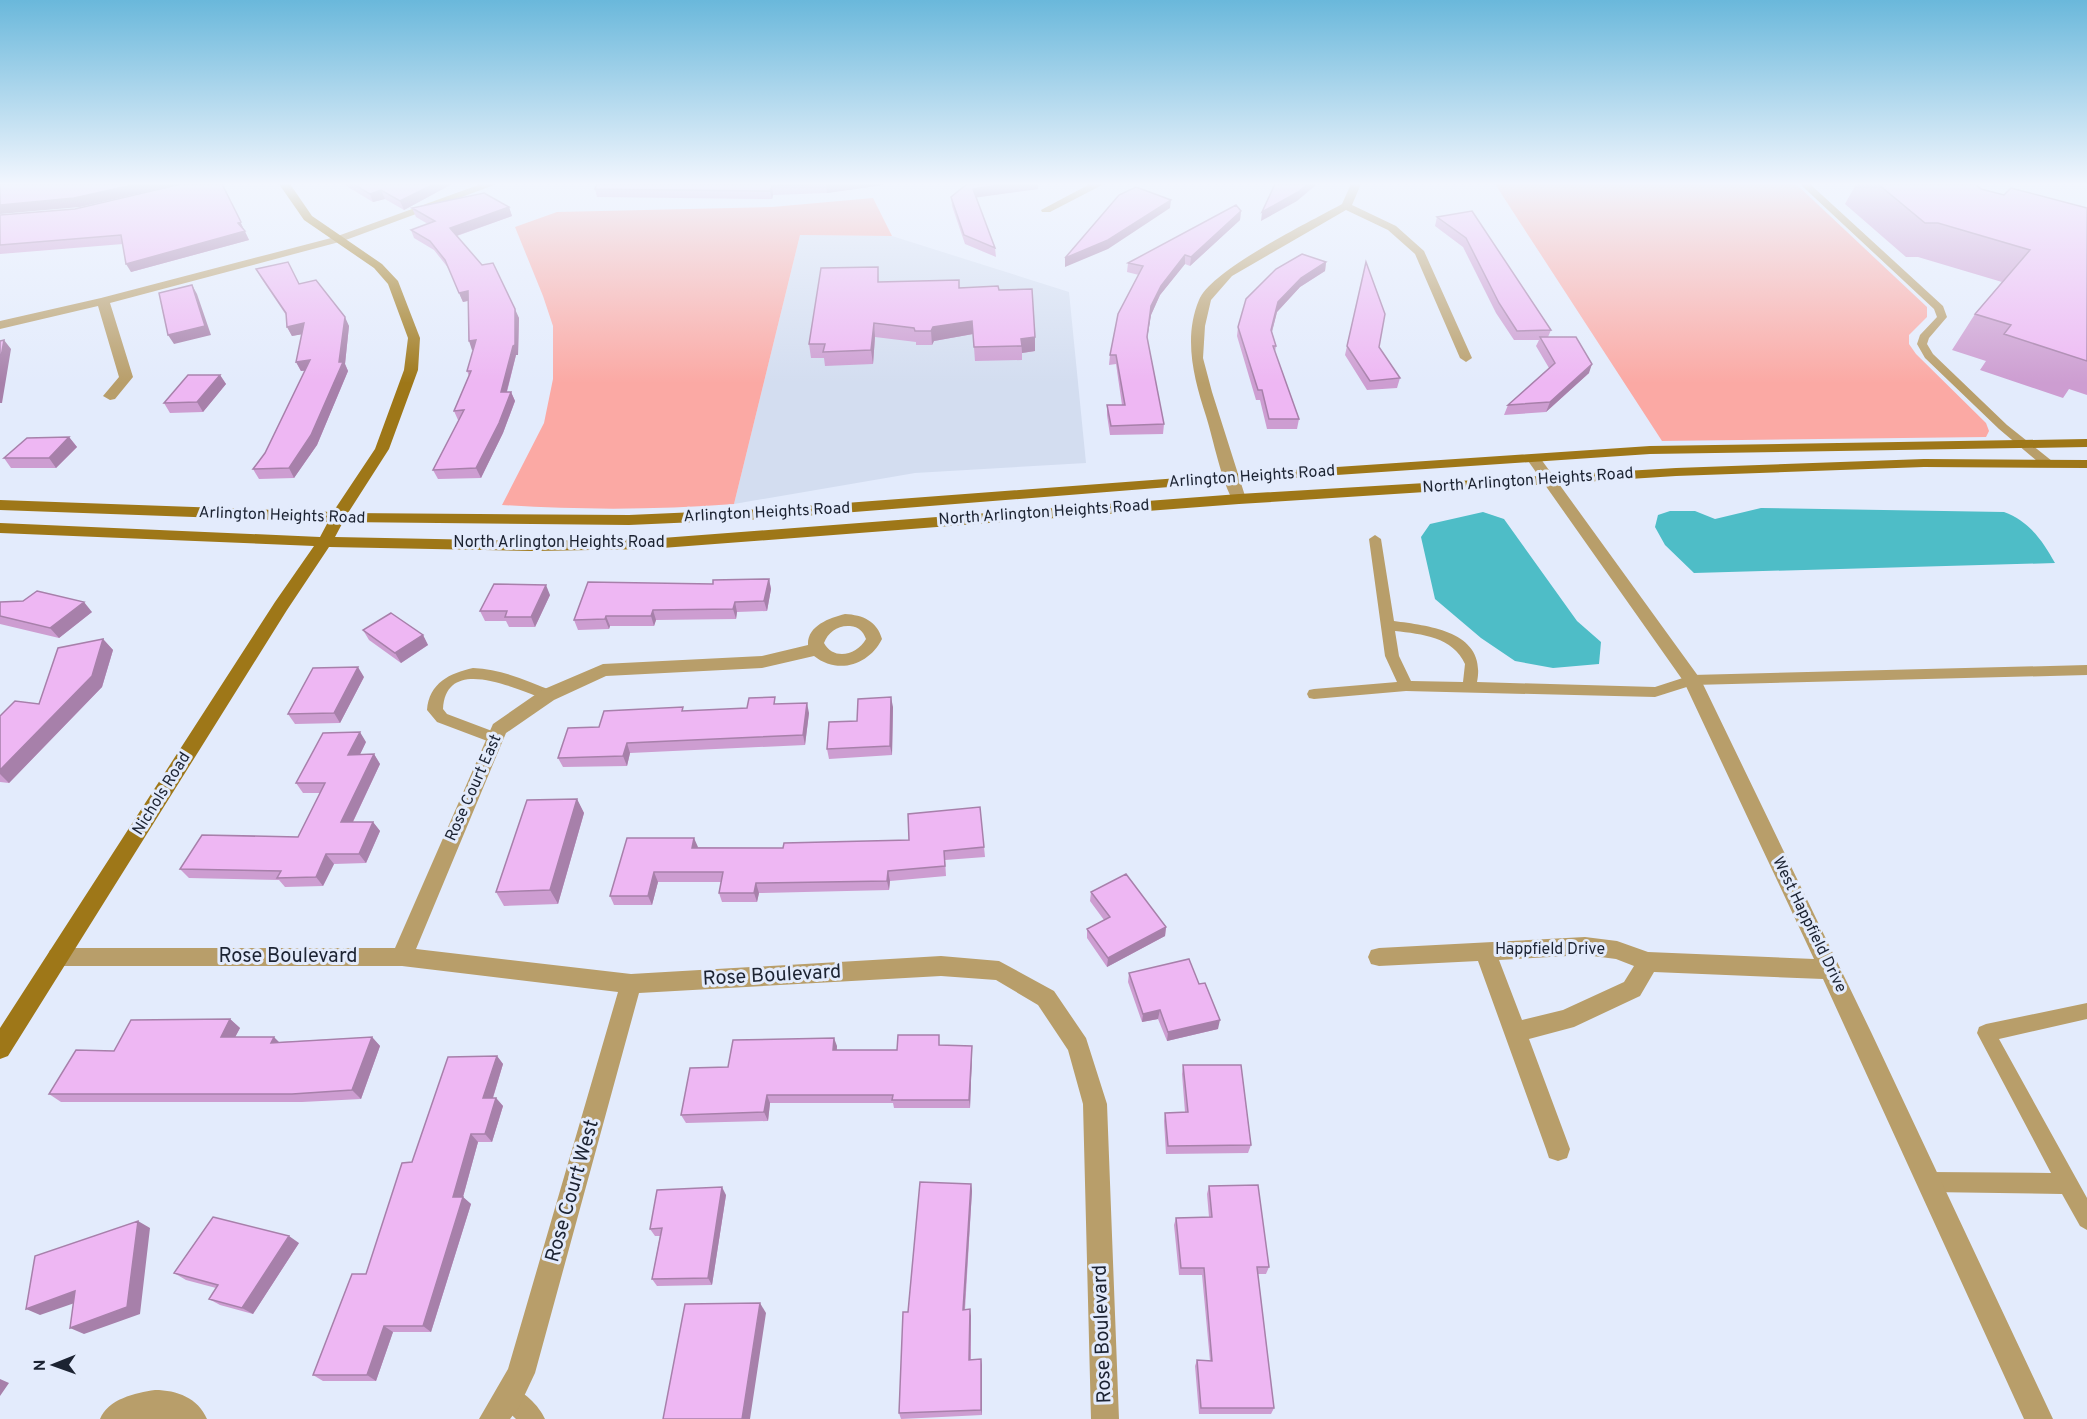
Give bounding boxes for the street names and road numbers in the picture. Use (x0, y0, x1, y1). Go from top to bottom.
street label: Arlington Heights Road (1168, 461, 1336, 493)
street label: North Arlington Heights Road (1422, 464, 1634, 498)
street label: North Arlington Heights Road (938, 496, 1150, 530)
street label: Arlington Heights Road (683, 499, 851, 527)
street label: Arlington Heights Road (198, 503, 366, 529)
street label: North Arlington Heights Road (453, 533, 665, 553)
street label: Rose Court East (442, 731, 506, 845)
street label: Nichols Road (129, 749, 195, 839)
street label: West Happfield Drive (1767, 854, 1851, 996)
street label: Happfield Drive (1495, 940, 1605, 960)
street label: Rose Boulevard (219, 944, 357, 970)
street label: Rose Boulevard (702, 959, 842, 993)
street label: Rose Court West (540, 1116, 606, 1266)
street label: Rose Boulevard (1088, 1264, 1118, 1404)

